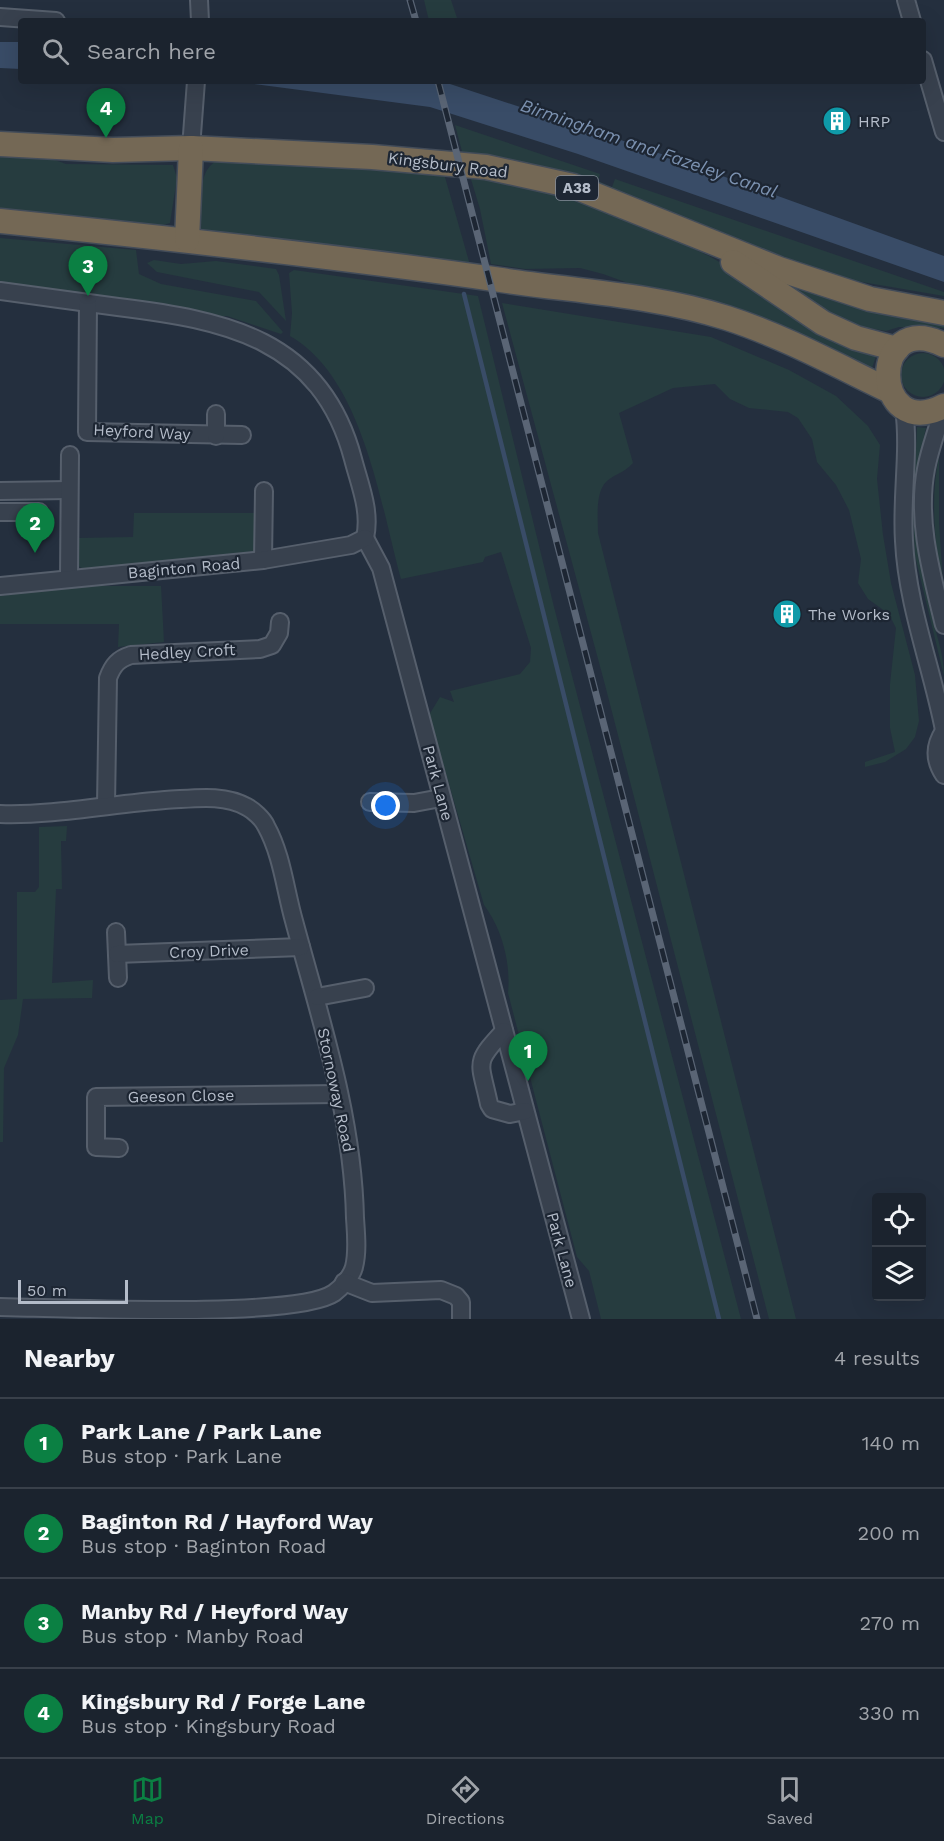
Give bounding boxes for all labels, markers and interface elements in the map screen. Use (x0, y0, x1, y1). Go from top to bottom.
search box (18, 18, 926, 84)
icon: search (39, 35, 72, 68)
text: Search here (87, 39, 216, 64)
pin: 4 (86, 88, 126, 138)
water label: Birmingham and Fazeley Canal (518, 94, 780, 202)
building icon: HRP (821, 105, 853, 137)
place label: HRP (858, 112, 890, 131)
street label: Kingsbury Road (387, 148, 509, 182)
road number: A38 (556, 176, 598, 200)
pin: 3 (68, 246, 107, 296)
street label: Heyford Way (93, 420, 192, 444)
pin: 2 (15, 504, 54, 553)
street label: Baginton Road (127, 554, 241, 582)
building icon: The Works (771, 598, 803, 630)
place label: The Works (808, 605, 890, 624)
street label: Hedley Croft (138, 640, 236, 664)
street label: Park Lane (419, 743, 457, 823)
your location (371, 791, 400, 820)
street label: Croy Drive (169, 940, 249, 962)
street label: Stornoway Road (314, 1026, 358, 1154)
pin: 1 (508, 1032, 548, 1081)
street label: Geeson Close (128, 1086, 234, 1106)
map controls (872, 1193, 926, 1301)
button: locate (872, 1193, 926, 1247)
street label: Park Lane (543, 1210, 581, 1290)
button: layers (872, 1247, 926, 1301)
scale bar (18, 1277, 128, 1304)
text: 50 m (27, 1281, 67, 1300)
text: Nearby (24, 1343, 115, 1373)
text: 4 results (834, 1346, 920, 1370)
text: Park Lane / Park Lane (81, 1419, 322, 1444)
text: 1 (39, 1431, 48, 1455)
text: 140 m (862, 1431, 920, 1455)
text: Bus stop · Park Lane (81, 1444, 282, 1468)
text: Baginton Rd / Hayford Way (81, 1509, 373, 1534)
text: 2 (38, 1521, 49, 1545)
text: 200 m (858, 1521, 920, 1545)
text: Bus stop · Baginton Road (81, 1534, 326, 1558)
text: Manby Rd / Heyford Way (81, 1599, 348, 1624)
text: 3 (38, 1611, 49, 1635)
text: 270 m (860, 1611, 920, 1635)
text: Bus stop · Manby Road (81, 1624, 304, 1648)
text: Kingsbury Rd / Forge Lane (81, 1689, 366, 1714)
text: 4 (37, 1701, 50, 1725)
text: 330 m (858, 1701, 920, 1725)
text: Bus stop · Kingsbury Road (81, 1714, 336, 1738)
tab: Map (131, 1773, 164, 1828)
tab: Directions (426, 1773, 505, 1828)
tab: Saved (767, 1773, 813, 1828)

